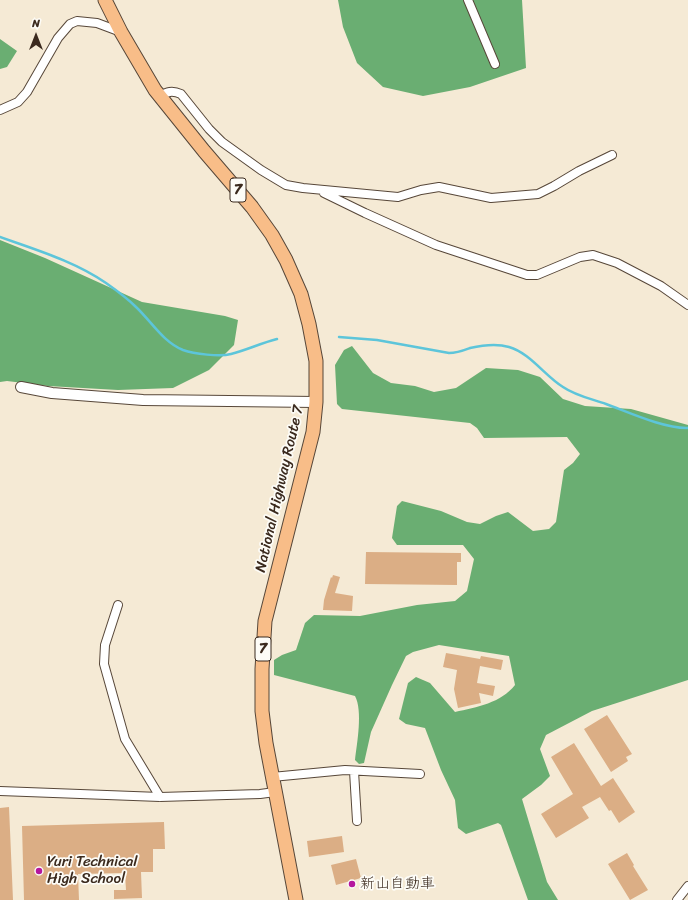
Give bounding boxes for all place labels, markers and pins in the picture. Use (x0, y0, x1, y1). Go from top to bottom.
place label: Yuri Technical High School (47, 853, 138, 888)
marker: Yuri Technical High School (34, 866, 44, 876)
place label: 新山自動車 (360, 875, 435, 893)
marker: 新山自動車 (347, 879, 357, 889)

